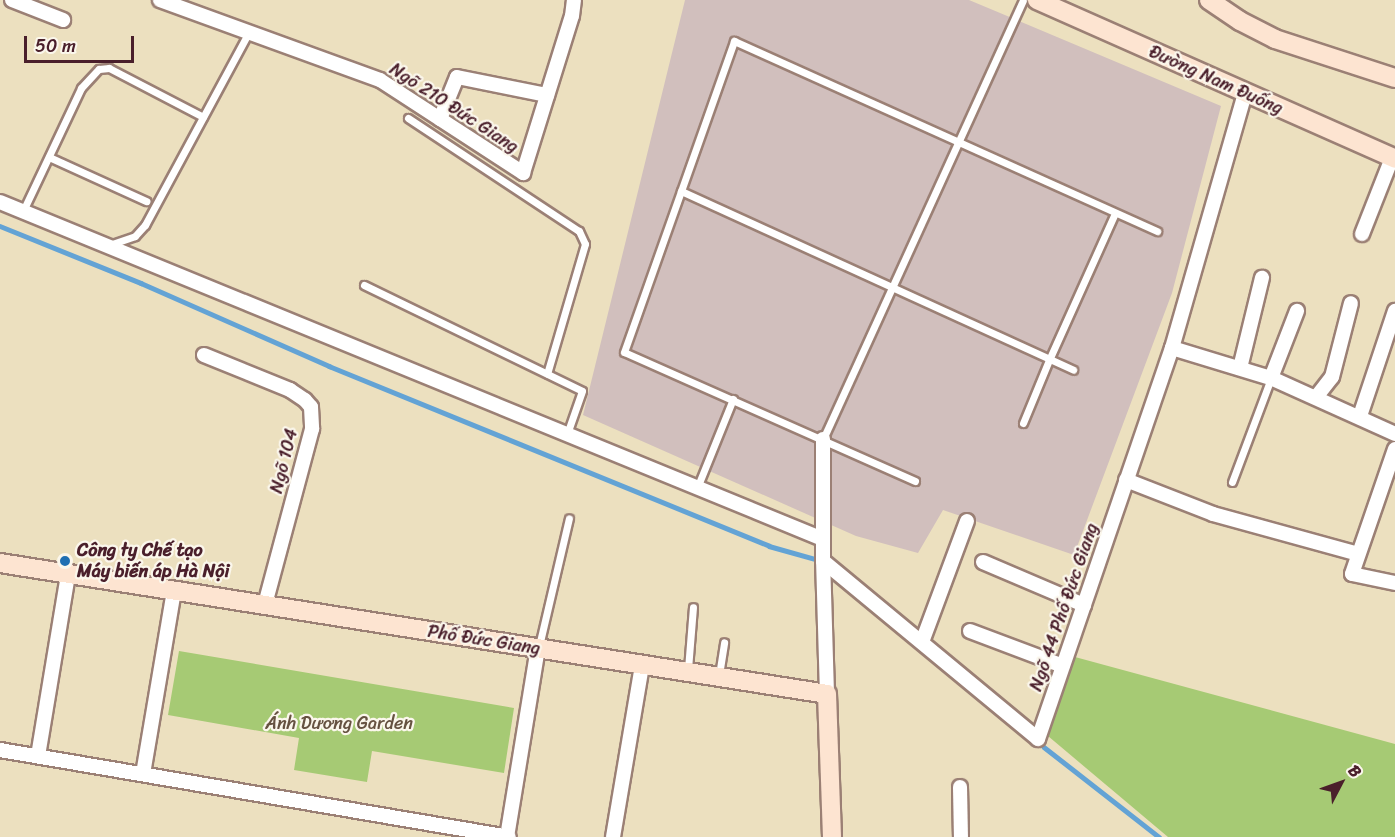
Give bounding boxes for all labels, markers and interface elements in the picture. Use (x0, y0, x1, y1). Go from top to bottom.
scale bar (27, 24, 136, 62)
text: 50 m (35, 30, 76, 62)
street label: Đường Nam Đuống (1146, 41, 1286, 119)
street label: Ngõ 210 Đức Giang (386, 58, 522, 158)
street label: Ngõ 104 (266, 426, 302, 496)
street label: Ngõ 44 Phố Đức Giang (1025, 520, 1103, 694)
place label: Công ty Chế tạo Máy biến áp Hà Nội (77, 540, 229, 582)
marker: Công ty Chế tạo Máy biến áp Hà Nội (58, 554, 72, 568)
street label: Phố Đức Giang (426, 620, 542, 660)
park label: Ánh Dương Garden (265, 712, 413, 734)
north arrow (1311, 753, 1371, 813)
text: B (1341, 758, 1369, 784)

